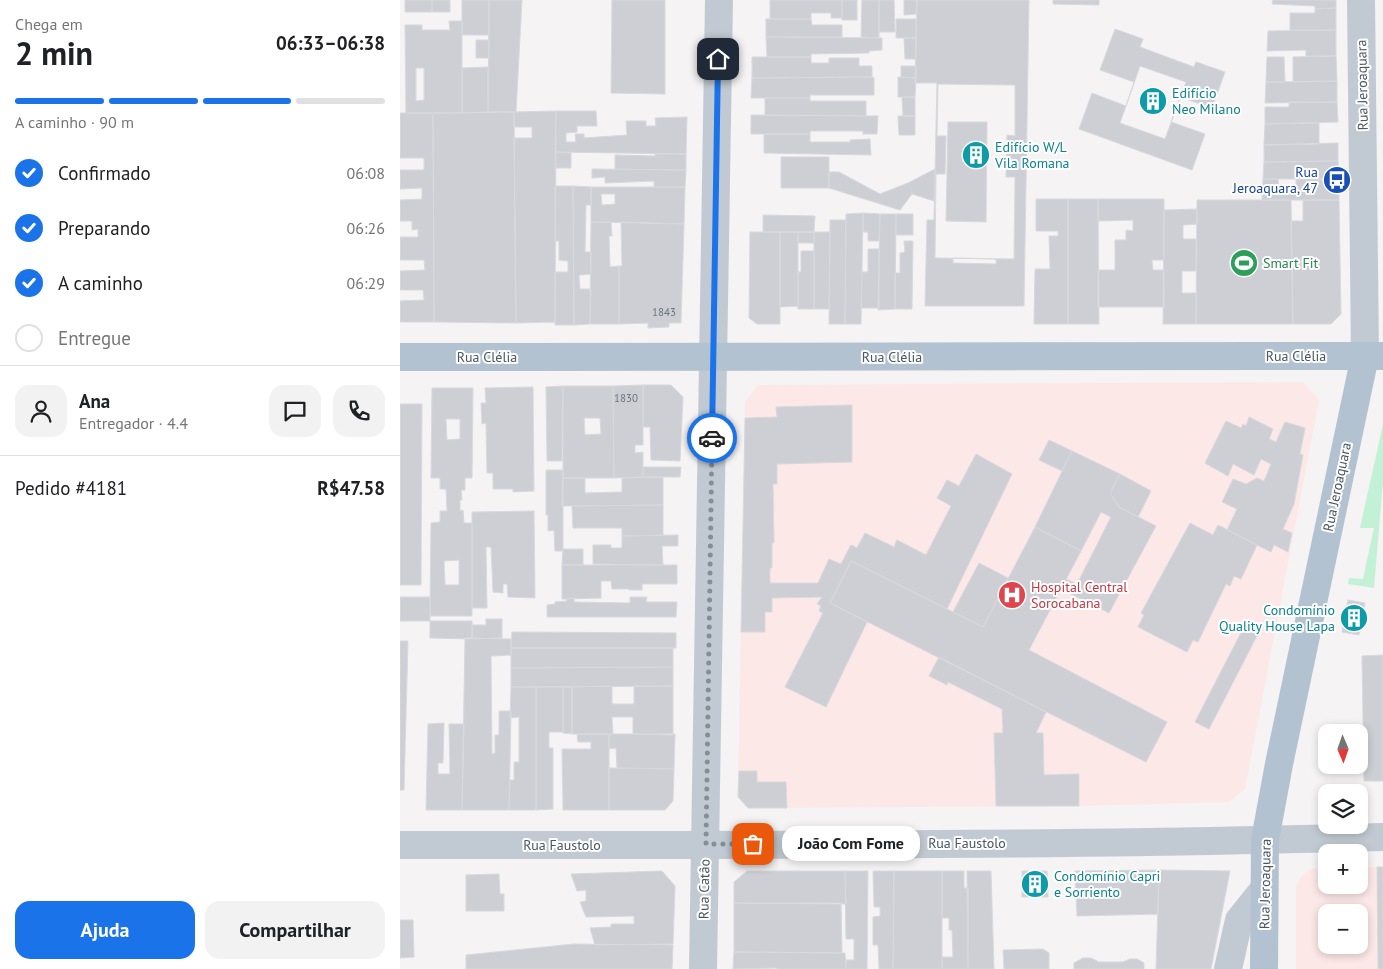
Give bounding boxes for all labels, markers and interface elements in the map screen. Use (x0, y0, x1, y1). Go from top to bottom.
text: Chega em (15, 14, 83, 34)
text: 06:33–06:38 (276, 31, 385, 55)
text: 2 min (15, 32, 93, 74)
pin (697, 38, 739, 80)
street label: Rua Jeroaquara (1352, 40, 1372, 130)
icon: home (704, 45, 732, 73)
place label: Edifício Neo Milano (1172, 84, 1241, 118)
building icon: Edifício Neo Milano (1138, 86, 1168, 116)
text: A caminho · 90 m (15, 112, 134, 132)
place label: Edifício W/L Vila Romana (994, 138, 1070, 172)
building icon: Edifício W/L Vila Romana (961, 140, 991, 170)
icon: check (15, 159, 43, 187)
text: Confirmado (58, 161, 151, 185)
text: 06:08 (347, 163, 385, 183)
place label: Rua Jeroaquara, 47 (1232, 163, 1318, 197)
bus stop icon: Rua Jeroaquara, 47 (1322, 165, 1352, 195)
icon: check (15, 214, 43, 242)
text: Preparando (58, 216, 150, 240)
text: 06:26 (347, 218, 385, 238)
sports icon: Smart Fit (1229, 248, 1259, 278)
place label: Smart Fit (1263, 254, 1318, 272)
icon: check (15, 269, 43, 297)
text: A caminho (58, 271, 143, 295)
text: 06:29 (347, 273, 385, 293)
house number: 1843 (652, 305, 676, 319)
text: Entregue (58, 326, 131, 350)
street label: Rua Clélia (1266, 347, 1326, 365)
street label: Rua Clélia (457, 348, 517, 366)
street label: Rua Clélia (862, 348, 922, 366)
button: person (15, 385, 67, 437)
button: chat (269, 385, 321, 437)
button: phone (333, 385, 385, 437)
text: Ana (79, 389, 110, 413)
house number: 1830 (614, 391, 638, 405)
text: Entregador · 4.4 (79, 413, 188, 433)
courier (687, 413, 737, 463)
icon: car (698, 424, 726, 452)
street label: Rua Jeroaquara (1319, 441, 1355, 533)
text: Pedido #4181 (15, 476, 127, 500)
text: R$47.58 (317, 476, 385, 500)
place label: Hospital Central Sorocabana (1031, 578, 1127, 612)
hospital icon: Hospital Central Sorocabana (997, 580, 1027, 610)
place label: Condomínio Quality House Lapa (1219, 601, 1335, 635)
building icon: Condomínio Quality House Lapa (1339, 603, 1369, 633)
north arrow (1318, 724, 1368, 774)
map controls (1318, 724, 1368, 954)
button: layers (1318, 784, 1368, 834)
pin (732, 823, 774, 865)
callout: João Com Fome (783, 826, 920, 862)
icon: bag (739, 830, 767, 858)
text: João Com Fome (798, 833, 904, 853)
street label: Rua Faustolo (928, 834, 1006, 852)
street label: Rua Faustolo (523, 836, 601, 854)
street label: Rua Jeroaquara (1255, 839, 1275, 929)
button: + (1318, 844, 1368, 894)
street label: Rua Catão (694, 859, 714, 919)
place label: Condomínio Capri e Sorriento (1054, 867, 1160, 901)
building icon: Condomínio Capri e Sorriento (1020, 869, 1050, 899)
button: Ajuda (15, 901, 195, 959)
button: Compartilhar (205, 901, 385, 959)
button: − (1318, 904, 1368, 954)

